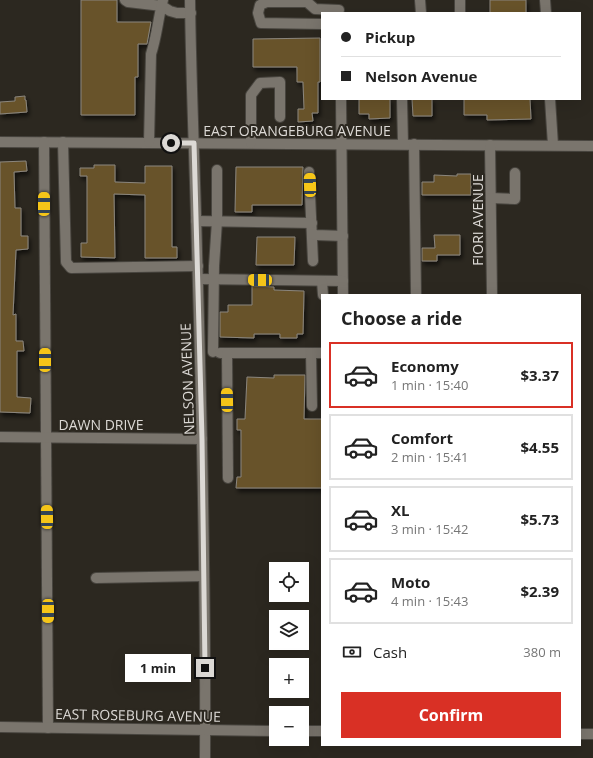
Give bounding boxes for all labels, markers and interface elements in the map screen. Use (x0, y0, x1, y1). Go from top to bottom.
text: Pickup (365, 27, 415, 47)
text: Nelson Avenue (365, 66, 477, 86)
street label: EAST ORANGEBURG AVENUE (203, 121, 391, 140)
route start (162, 134, 180, 152)
car (304, 173, 316, 197)
street label: FIORI AVENUE (468, 174, 487, 266)
car (38, 192, 50, 216)
car (248, 274, 272, 286)
text: Choose a ride (341, 306, 462, 330)
street label: NELSON AVENUE (176, 323, 198, 435)
car (39, 348, 51, 372)
text: Economy (391, 356, 459, 376)
icon: car (343, 357, 379, 393)
text: $3.37 (520, 365, 559, 385)
text: 1 min · 15:40 (391, 376, 468, 394)
car (221, 388, 233, 412)
street label: DAWN DRIVE (59, 415, 143, 434)
text: Comfort (391, 428, 453, 448)
icon: car (343, 429, 379, 465)
text: $4.55 (520, 437, 559, 457)
text: 2 min · 15:41 (391, 448, 468, 466)
text: XL (391, 500, 409, 520)
icon: car (343, 501, 379, 537)
car (41, 505, 53, 529)
text: $5.73 (520, 509, 559, 529)
text: 3 min · 15:42 (391, 520, 468, 538)
map controls (269, 562, 309, 746)
button: locate (269, 562, 309, 602)
text: Moto (391, 572, 430, 592)
icon: car (343, 573, 379, 609)
text: $2.39 (520, 581, 559, 601)
text: 4 min · 15:43 (391, 592, 468, 610)
car (42, 599, 54, 623)
button: layers (269, 610, 309, 650)
icon: cash (341, 641, 363, 663)
text: Cash (373, 642, 407, 662)
text: 380 m (523, 643, 561, 661)
callout: 1 min (125, 654, 191, 682)
button: + (269, 658, 309, 698)
text: 1 min (140, 659, 176, 677)
route end (196, 659, 214, 677)
button: Confirm (341, 692, 561, 738)
street label: EAST ROSEBURG AVENUE (55, 704, 221, 726)
button: − (269, 706, 309, 746)

